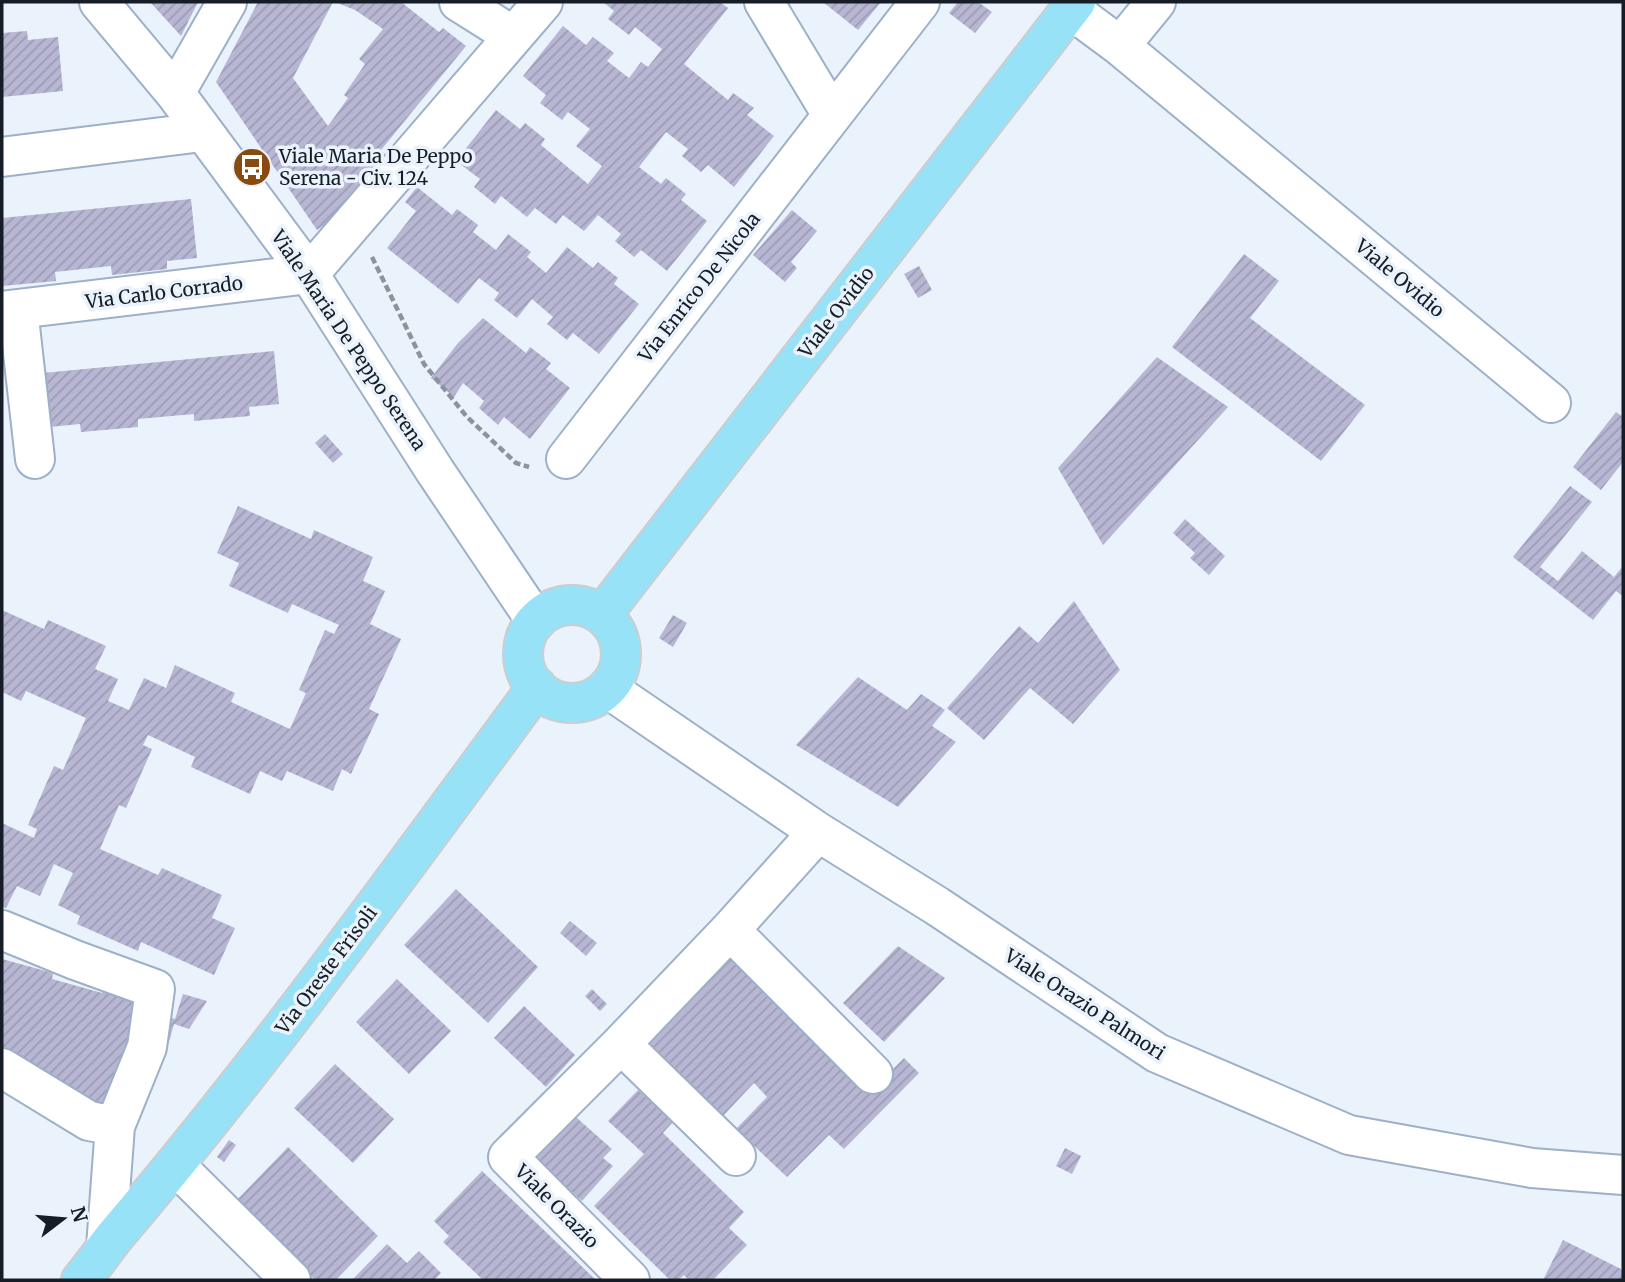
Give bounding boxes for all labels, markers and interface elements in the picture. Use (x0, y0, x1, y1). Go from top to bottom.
place label: Viale Maria De Peppo Serena - Civ. 124 (278, 144, 473, 190)
bus stop icon: Viale Maria De Peppo Serena - Civ. 124 (231, 146, 273, 188)
street label: Via Enrico De Nicola (632, 207, 765, 368)
street label: Viale Maria De Peppo Serena (266, 225, 432, 455)
street label: Viale Ovidio (1350, 233, 1449, 322)
street label: Viale Ovidio (792, 262, 879, 363)
street label: Via Carlo Corrado (83, 270, 244, 314)
street label: Via Oreste Frisoli (269, 901, 382, 1040)
street label: Viale Orazio Palmori (1000, 943, 1170, 1065)
street label: Viale Orazio (509, 1158, 604, 1253)
north arrow (28, 1184, 98, 1254)
text: N (66, 1204, 93, 1225)

